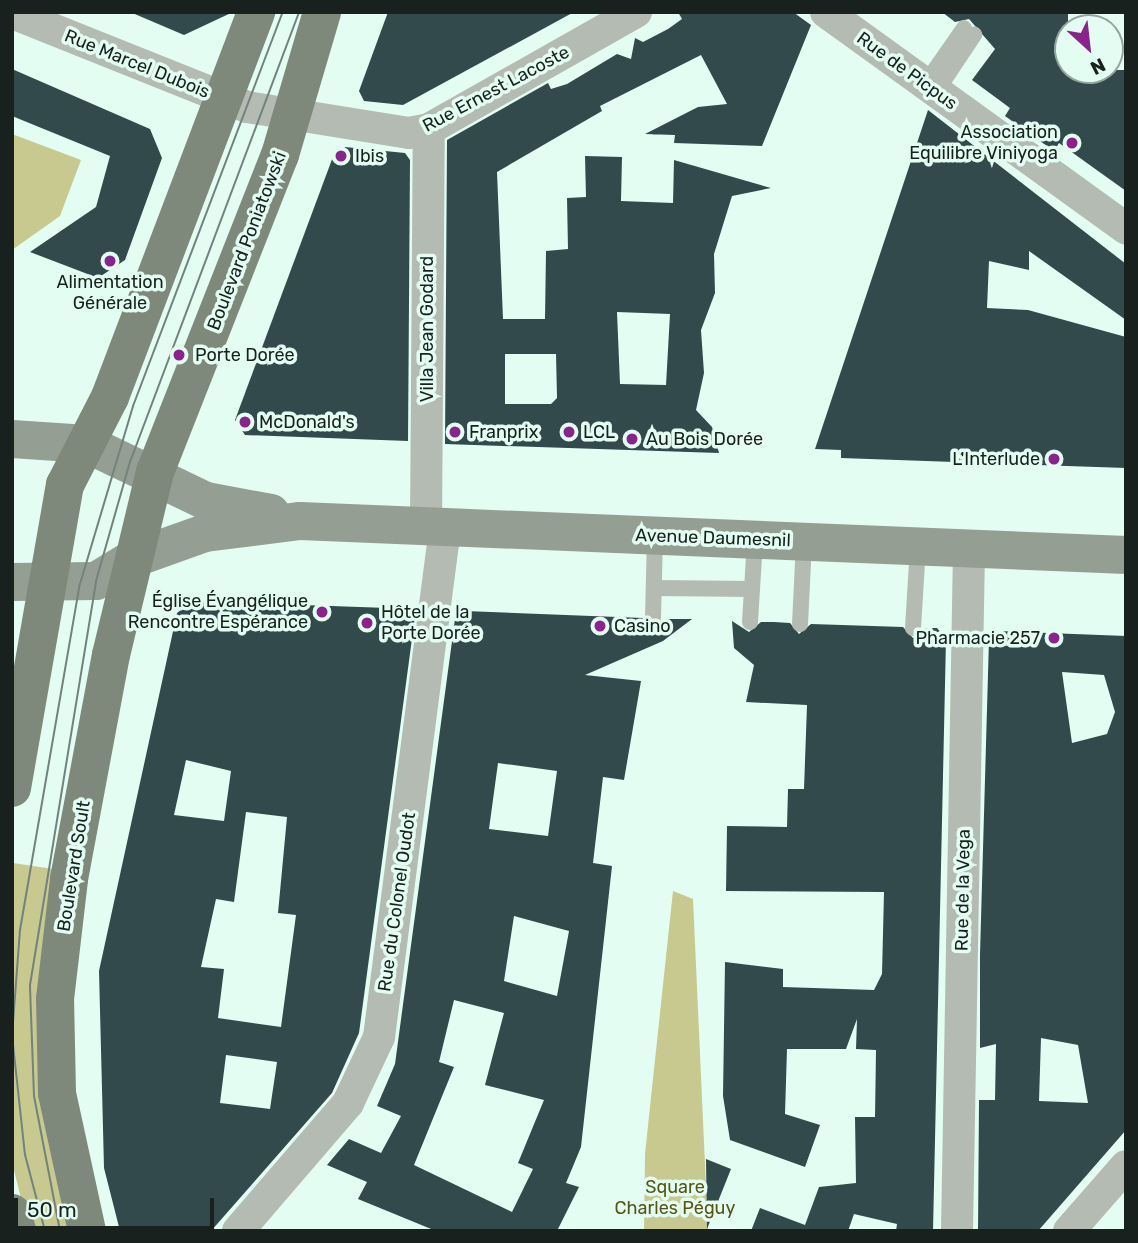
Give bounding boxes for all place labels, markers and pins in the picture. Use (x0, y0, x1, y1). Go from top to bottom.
place label: Association Equilibre Viniyoga (909, 122, 1058, 164)
marker: Association Equilibre Viniyoga (1064, 135, 1080, 151)
place label: Ibis (355, 145, 384, 167)
marker: Ibis (333, 148, 349, 164)
marker: Alimentation Générale (102, 253, 118, 269)
place label: Alimentation Générale (56, 272, 164, 314)
place label: Porte Dorée (195, 344, 295, 366)
marker: Porte Dorée (169, 345, 189, 365)
place label: McDonald's (259, 411, 355, 433)
marker: McDonald's (237, 414, 253, 430)
place label: Franprix (469, 421, 538, 443)
place label: LCL (583, 421, 615, 443)
marker: Franprix (447, 424, 463, 440)
marker: LCL (561, 424, 577, 440)
place label: Au Bois Dorée (646, 428, 763, 450)
marker: Au Bois Dorée (624, 431, 640, 447)
place label: L'Interlude (952, 448, 1040, 470)
marker: L'Interlude (1046, 451, 1062, 467)
place label: Église Évangélique Rencontre Espérance (128, 591, 308, 634)
place label: Hôtel de la Porte Dorée (381, 602, 481, 644)
marker: Église Évangélique Rencontre Espérance (314, 604, 330, 620)
marker: Hôtel de la Porte Dorée (359, 615, 375, 631)
place label: Casino (614, 615, 671, 637)
marker: Casino (592, 618, 608, 634)
place label: Pharmacie 257 (915, 627, 1040, 649)
marker: Pharmacie 257 (1046, 630, 1062, 646)

